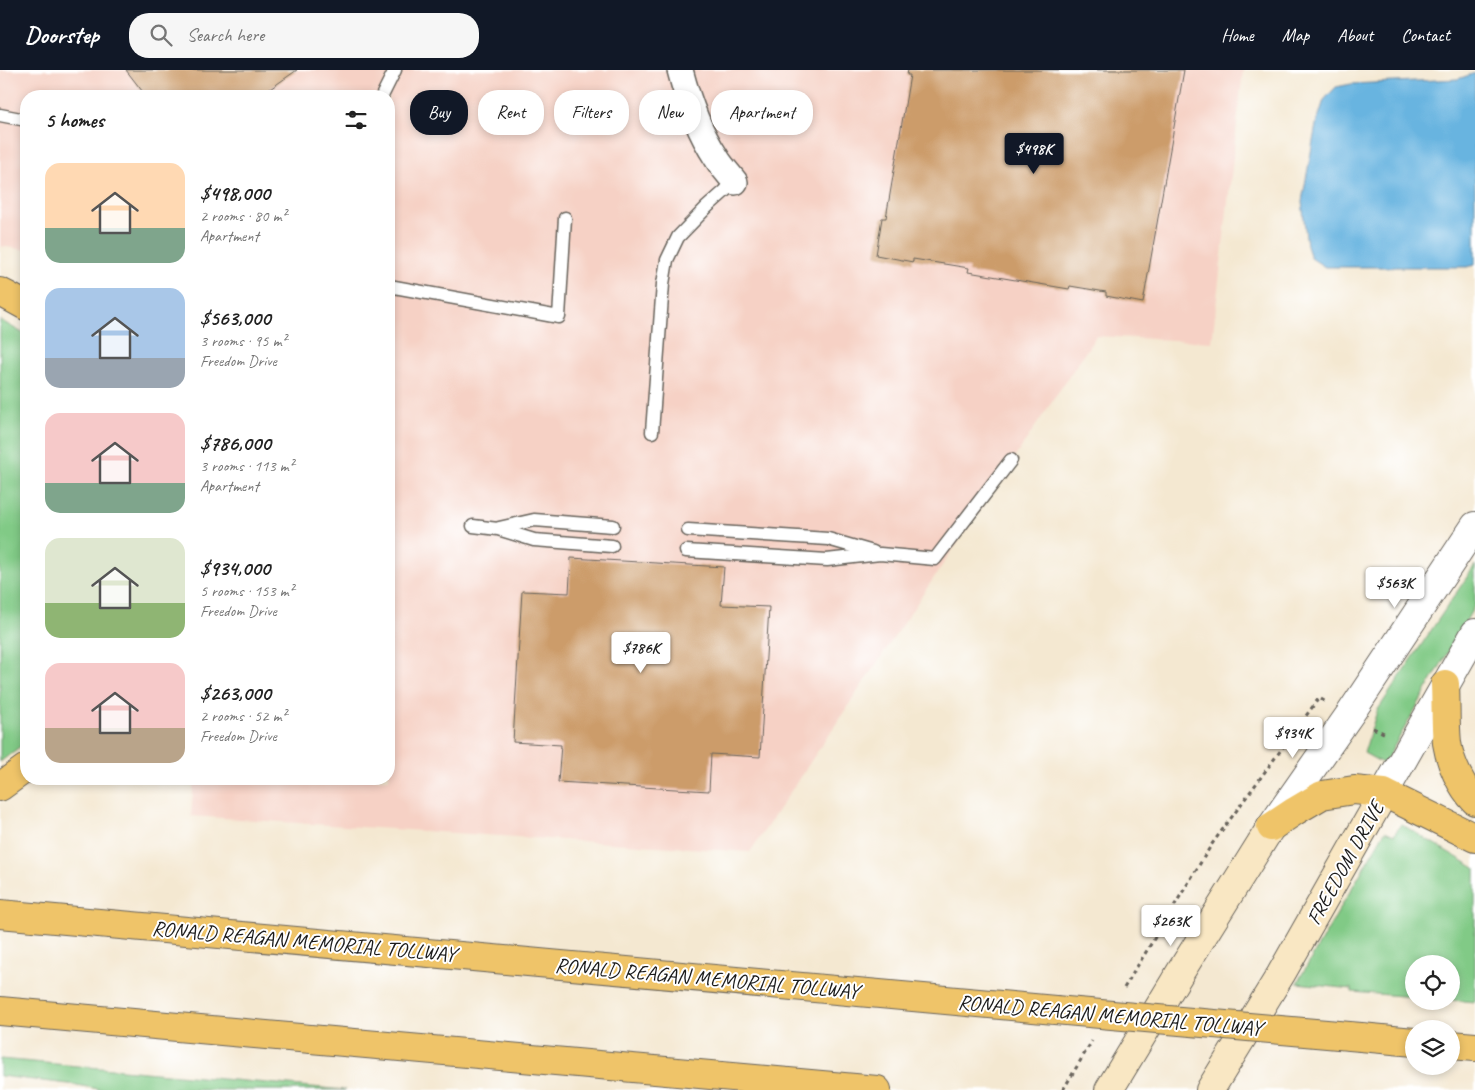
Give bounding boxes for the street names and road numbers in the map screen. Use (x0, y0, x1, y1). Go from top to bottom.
street label: FREEDOM DRIVE (1300, 795, 1391, 929)
street label: RONALD REAGAN MEMORIAL TOLLWAY (151, 915, 461, 968)
street label: RONALD REAGAN MEMORIAL TOLLWAY (554, 952, 864, 1005)
street label: RONALD REAGAN MEMORIAL TOLLWAY (957, 989, 1267, 1042)

